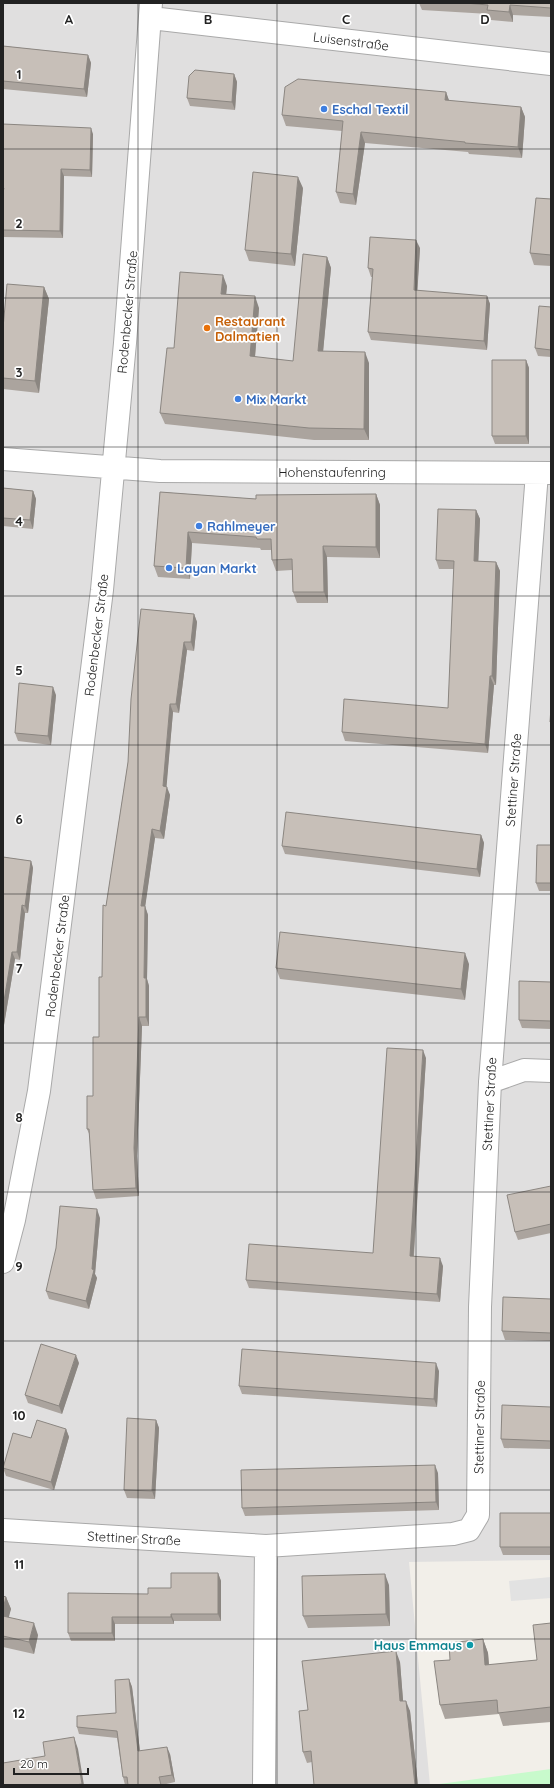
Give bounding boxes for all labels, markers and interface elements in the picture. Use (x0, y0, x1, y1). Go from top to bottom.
text: A (65, 11, 74, 27)
text: B (204, 11, 212, 27)
text: C (342, 11, 350, 27)
text: D (480, 11, 490, 27)
street label: Luisenstraße (312, 28, 390, 54)
text: 1 (16, 66, 22, 82)
place label: Eschal Textil (332, 101, 409, 117)
marker: Eschal Textil (319, 104, 329, 114)
text: 2 (15, 215, 23, 231)
street label: Rodenbecker Straße (114, 250, 140, 374)
place label: Restaurant Dalmatien (215, 313, 286, 344)
marker: Restaurant Dalmatien (202, 323, 212, 333)
text: 3 (16, 364, 23, 380)
place label: Mix Markt (246, 391, 307, 407)
marker: Mix Markt (233, 394, 243, 404)
street label: Hohenstaufenring (278, 464, 386, 480)
text: 4 (15, 513, 23, 529)
place label: Rahlmeyer (207, 518, 276, 534)
marker: Rahlmeyer (194, 521, 204, 531)
place label: Layan Markt (177, 560, 257, 576)
marker: Layan Markt (164, 563, 174, 573)
street label: Rodenbecker Straße (81, 573, 111, 697)
text: 5 (15, 662, 23, 678)
street label: Stettiner Straße (502, 733, 524, 827)
text: 6 (15, 811, 23, 827)
street label: Rodenbecker Straße (42, 894, 72, 1018)
text: 7 (15, 960, 23, 976)
street label: Stettiner Straße (479, 1057, 499, 1151)
text: 8 (15, 1109, 23, 1125)
text: 9 (15, 1258, 23, 1274)
street label: Stettiner Straße (470, 1380, 488, 1474)
text: 10 (12, 1407, 26, 1423)
street label: Stettiner Straße (87, 1528, 181, 1548)
text: 11 (14, 1556, 24, 1572)
place label: Haus Emmaus (374, 1637, 462, 1653)
marker: Haus Emmaus (465, 1640, 475, 1650)
text: 12 (13, 1705, 25, 1721)
scale bar (14, 1750, 88, 1776)
text: 20 m (20, 1756, 48, 1771)

